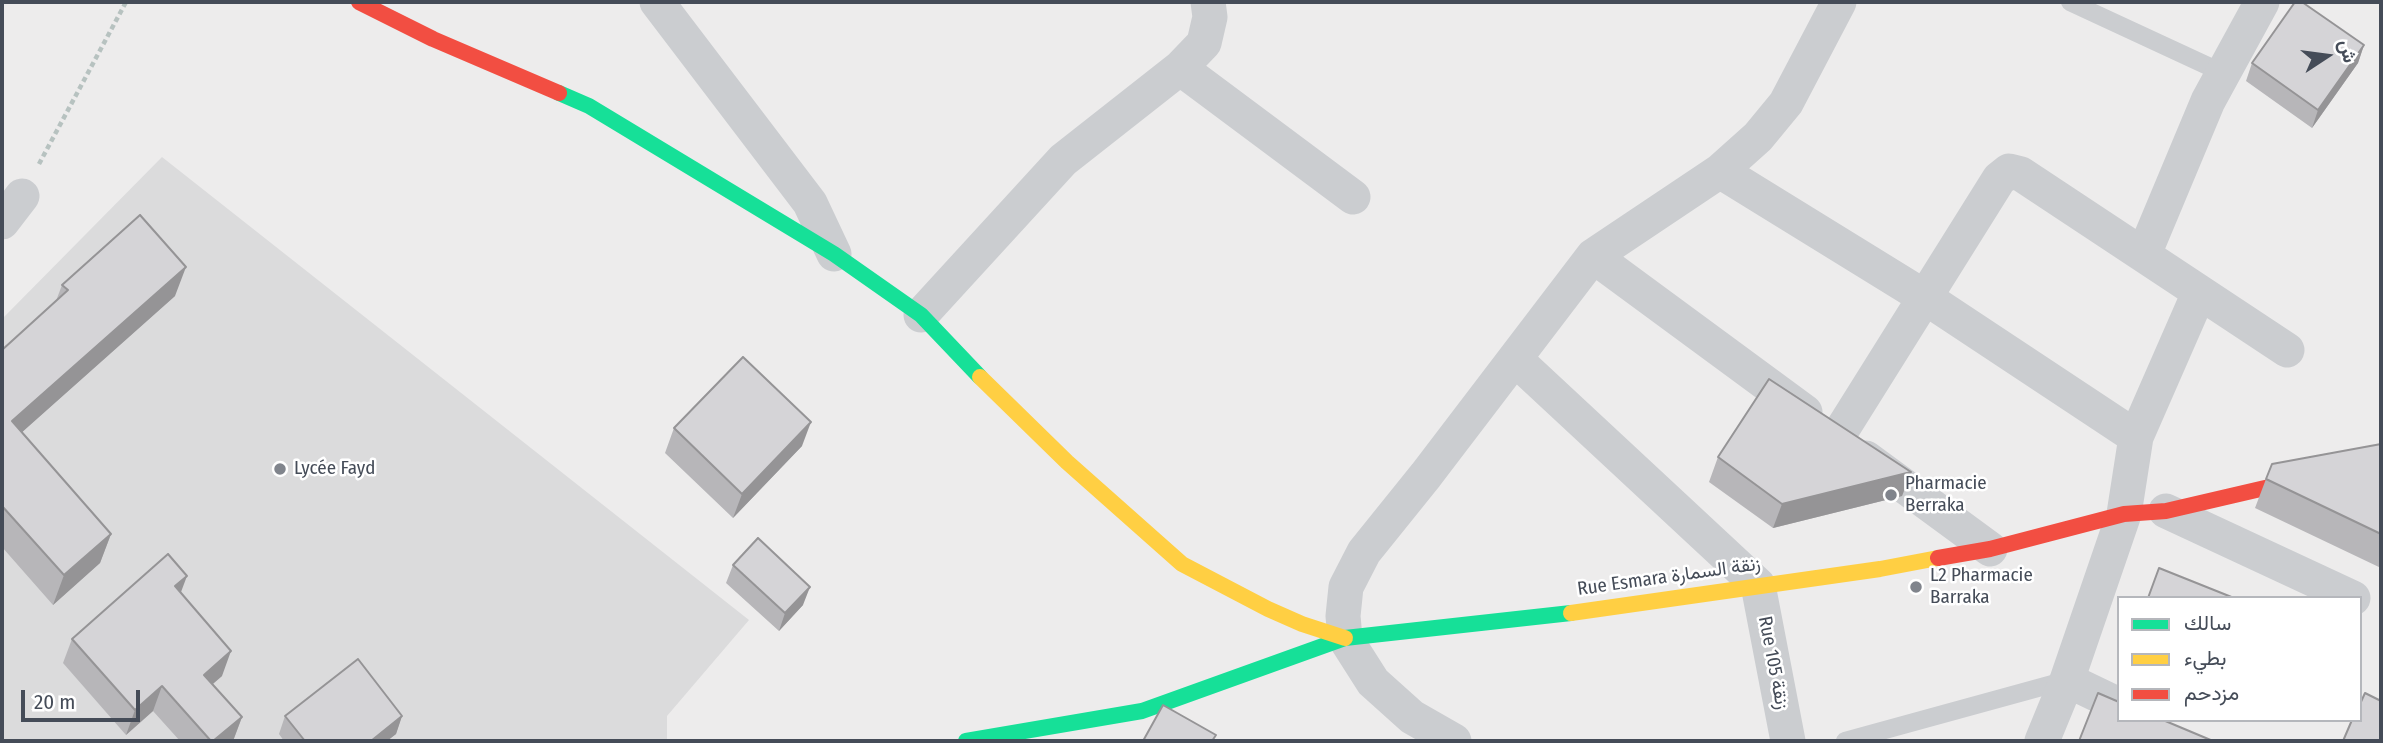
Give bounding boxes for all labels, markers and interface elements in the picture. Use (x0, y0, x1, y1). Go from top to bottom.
north arrow (2292, 21, 2362, 91)
text: ش (2334, 37, 2362, 65)
place label: Lycée Fayd (294, 458, 375, 480)
marker: Lycée Fayd (272, 461, 288, 477)
place label: Pharmacie Berraka (1905, 473, 1987, 517)
marker: Pharmacie Berraka (1883, 487, 1899, 503)
street label: Rue Esmara زنقة السمارة (1576, 553, 1762, 601)
place label: L2 Pharmacie Barraka (1930, 565, 2033, 609)
marker: L2 Pharmacie Barraka (1908, 579, 1924, 595)
legend (2117, 596, 2362, 722)
text: سالك (2184, 610, 2231, 636)
street label: Rue 105 زنقة (1753, 614, 1793, 712)
text: بطيء (2184, 645, 2227, 671)
scale bar (24, 676, 144, 720)
text: مزدحم (2184, 680, 2239, 706)
text: 20 m (34, 689, 75, 715)

